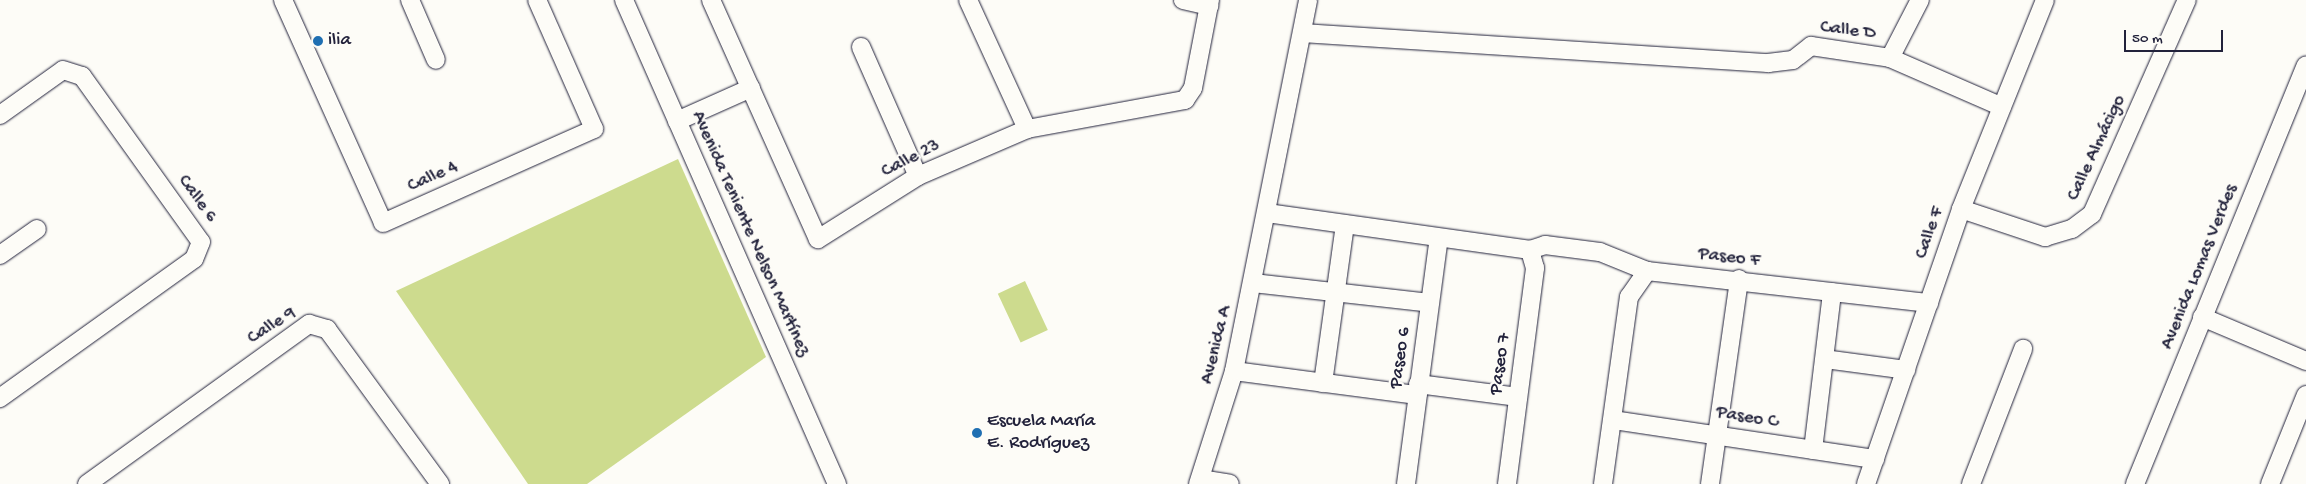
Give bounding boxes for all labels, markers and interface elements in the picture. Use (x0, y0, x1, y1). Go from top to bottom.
street label: Calle D (1819, 16, 1877, 46)
scale bar (2126, 20, 2225, 52)
place label: ilia (328, 30, 351, 52)
text: 50 m (2132, 30, 2163, 48)
marker: ilia (312, 35, 324, 47)
street label: Calle Almácigo (2063, 91, 2131, 205)
street label: Avenida Teniente Nelson Martínez (685, 108, 815, 360)
street label: Calle 23 (878, 135, 944, 183)
street label: Calle 4 (404, 156, 462, 198)
street label: Calle 6 (172, 171, 222, 227)
street label: Avenida Lomas Verdes (2156, 181, 2244, 353)
street label: Calle F (1911, 204, 1949, 262)
street label: Paseo F (1697, 243, 1761, 273)
street label: Calle 9 (244, 302, 300, 350)
street label: Avenida A (1196, 303, 1238, 387)
street label: Paseo 6 (1385, 326, 1417, 390)
street label: Paseo 7 (1485, 332, 1517, 396)
street label: Paseo C (1714, 402, 1780, 434)
place label: Escuela María E. Rodríguez (987, 411, 1095, 455)
marker: Escuela María E. Rodríguez (971, 427, 983, 439)

